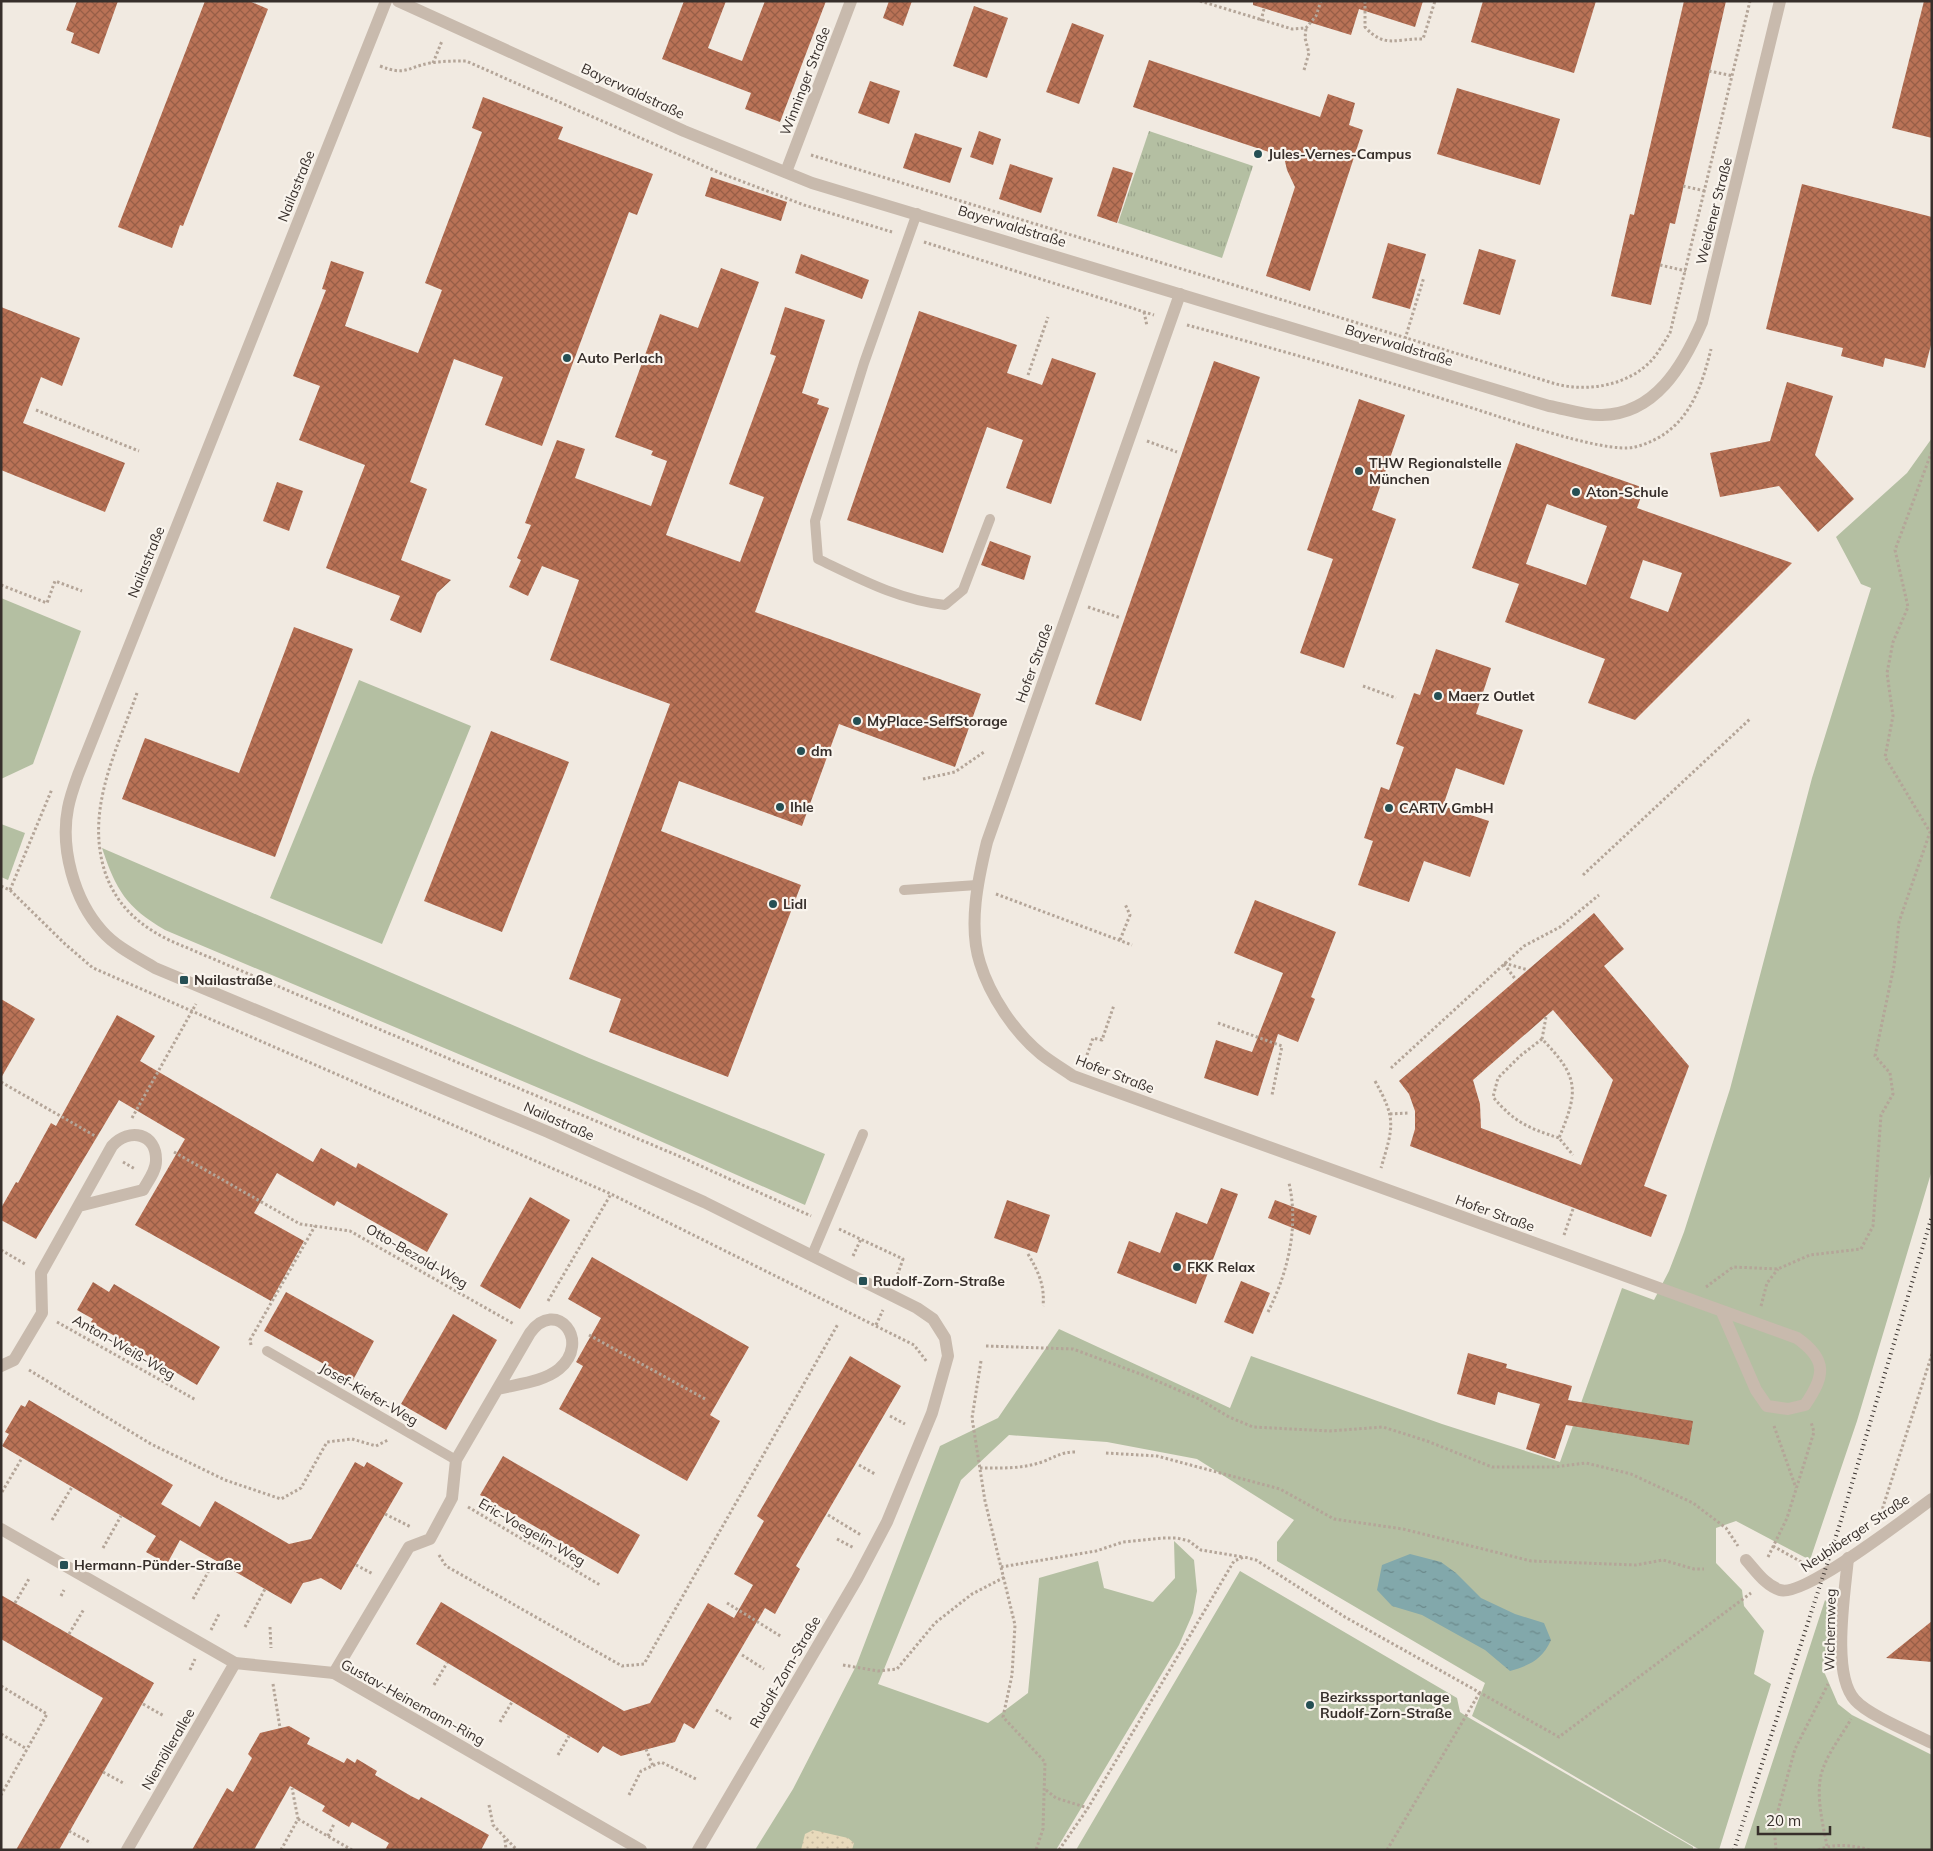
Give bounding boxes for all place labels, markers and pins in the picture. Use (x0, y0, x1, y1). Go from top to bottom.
place label: Jules-Vernes-Campus (1268, 145, 1411, 163)
marker: Jules-Vernes-Campus (1252, 148, 1264, 160)
place label: Auto Perlach (577, 349, 663, 367)
marker: Auto Perlach (561, 352, 573, 364)
place label: THW Regionalstelle München (1369, 454, 1502, 488)
marker: THW Regionalstelle München (1353, 465, 1365, 477)
place label: Aton-Schule (1586, 483, 1669, 501)
marker: Aton-Schule (1570, 486, 1582, 498)
place label: Maerz Outlet (1448, 687, 1535, 705)
marker: Maerz Outlet (1432, 690, 1444, 702)
place label: MyPlace-SelfStorage (867, 712, 1008, 730)
marker: MyPlace-SelfStorage (851, 715, 863, 727)
place label: dm (811, 742, 832, 760)
marker: dm (795, 745, 807, 757)
place label: Ihle (790, 798, 814, 816)
place label: CARTV GmbH (1399, 799, 1494, 817)
marker: Ihle (774, 801, 786, 813)
marker: CARTV GmbH (1383, 802, 1395, 814)
place label: Lidl (783, 895, 807, 913)
marker: Lidl (767, 898, 779, 910)
place label: Nailastraße (194, 971, 273, 989)
marker: Nailastraße (178, 974, 190, 986)
place label: FKK Relax (1187, 1258, 1255, 1276)
marker: FKK Relax (1171, 1261, 1183, 1273)
place label: Rudolf-Zorn-Straße (873, 1272, 1005, 1290)
marker: Rudolf-Zorn-Straße (857, 1275, 869, 1287)
place label: Hermann-Pünder-Straße (74, 1556, 242, 1574)
marker: Hermann-Pünder-Straße (58, 1559, 70, 1571)
place label: Bezirkssportanlage Rudolf-Zorn-Straße (1320, 1688, 1452, 1722)
marker: Bezirkssportanlage Rudolf-Zorn-Straße (1304, 1699, 1316, 1711)

